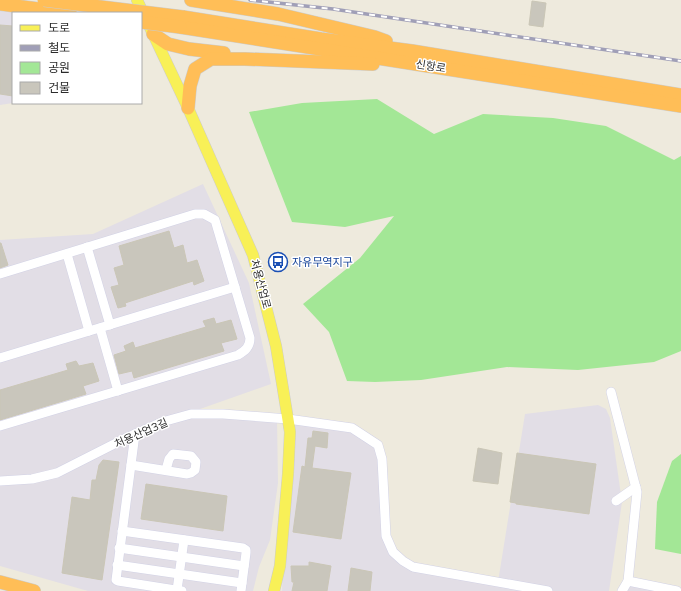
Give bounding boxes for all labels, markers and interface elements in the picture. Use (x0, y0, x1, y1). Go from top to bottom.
legend (12, 12, 142, 104)
text: 도로 (48, 20, 70, 35)
text: 철도 (48, 40, 70, 55)
street label: 신항로 (415, 57, 447, 75)
text: 공원 (48, 60, 70, 75)
text: 건물 (48, 80, 70, 95)
bus stop icon: 자유무역지구 (267, 251, 289, 273)
place label: 자유무역지구 (292, 255, 353, 269)
street label: 처용산업로 (248, 258, 274, 310)
street label: 처용산업3길 (112, 415, 170, 451)

